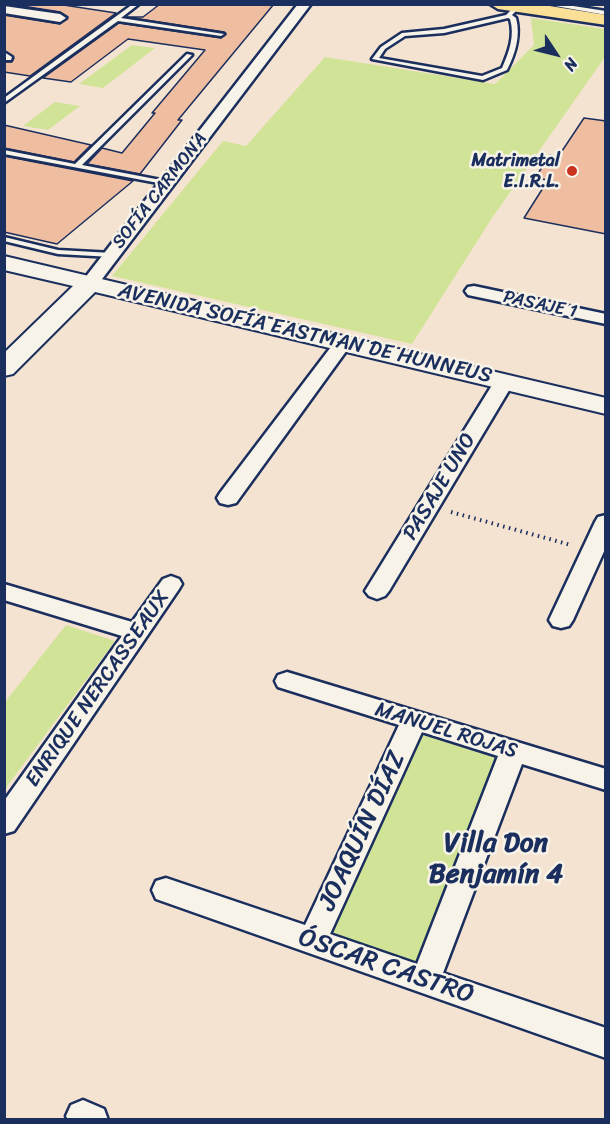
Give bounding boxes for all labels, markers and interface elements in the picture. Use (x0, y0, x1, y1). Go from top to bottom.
north arrow (526, 24, 586, 84)
text: N (556, 52, 586, 77)
street label: SOFÍA CARMONA (108, 129, 212, 253)
place label: Matrimetal E.I.R.L. (472, 150, 560, 192)
marker: Matrimetal E.I.R.L. (565, 164, 579, 178)
street label: AVENIDA SOFÍA EASTMAN DE HUNNEUS (116, 279, 494, 389)
street label: PASAJE 1 (501, 287, 579, 323)
street label: PASAJE UNO (398, 429, 482, 545)
street label: ENRIQUE NERCASSEAUX (21, 586, 175, 792)
street label: MANUEL ROJAS (372, 697, 520, 765)
street label: JOAQUÍN DÍAZ (312, 746, 414, 916)
district label: Villa Don Benjamín 4 (429, 828, 563, 891)
street label: ÓSCAR CASTRO (294, 922, 478, 1012)

